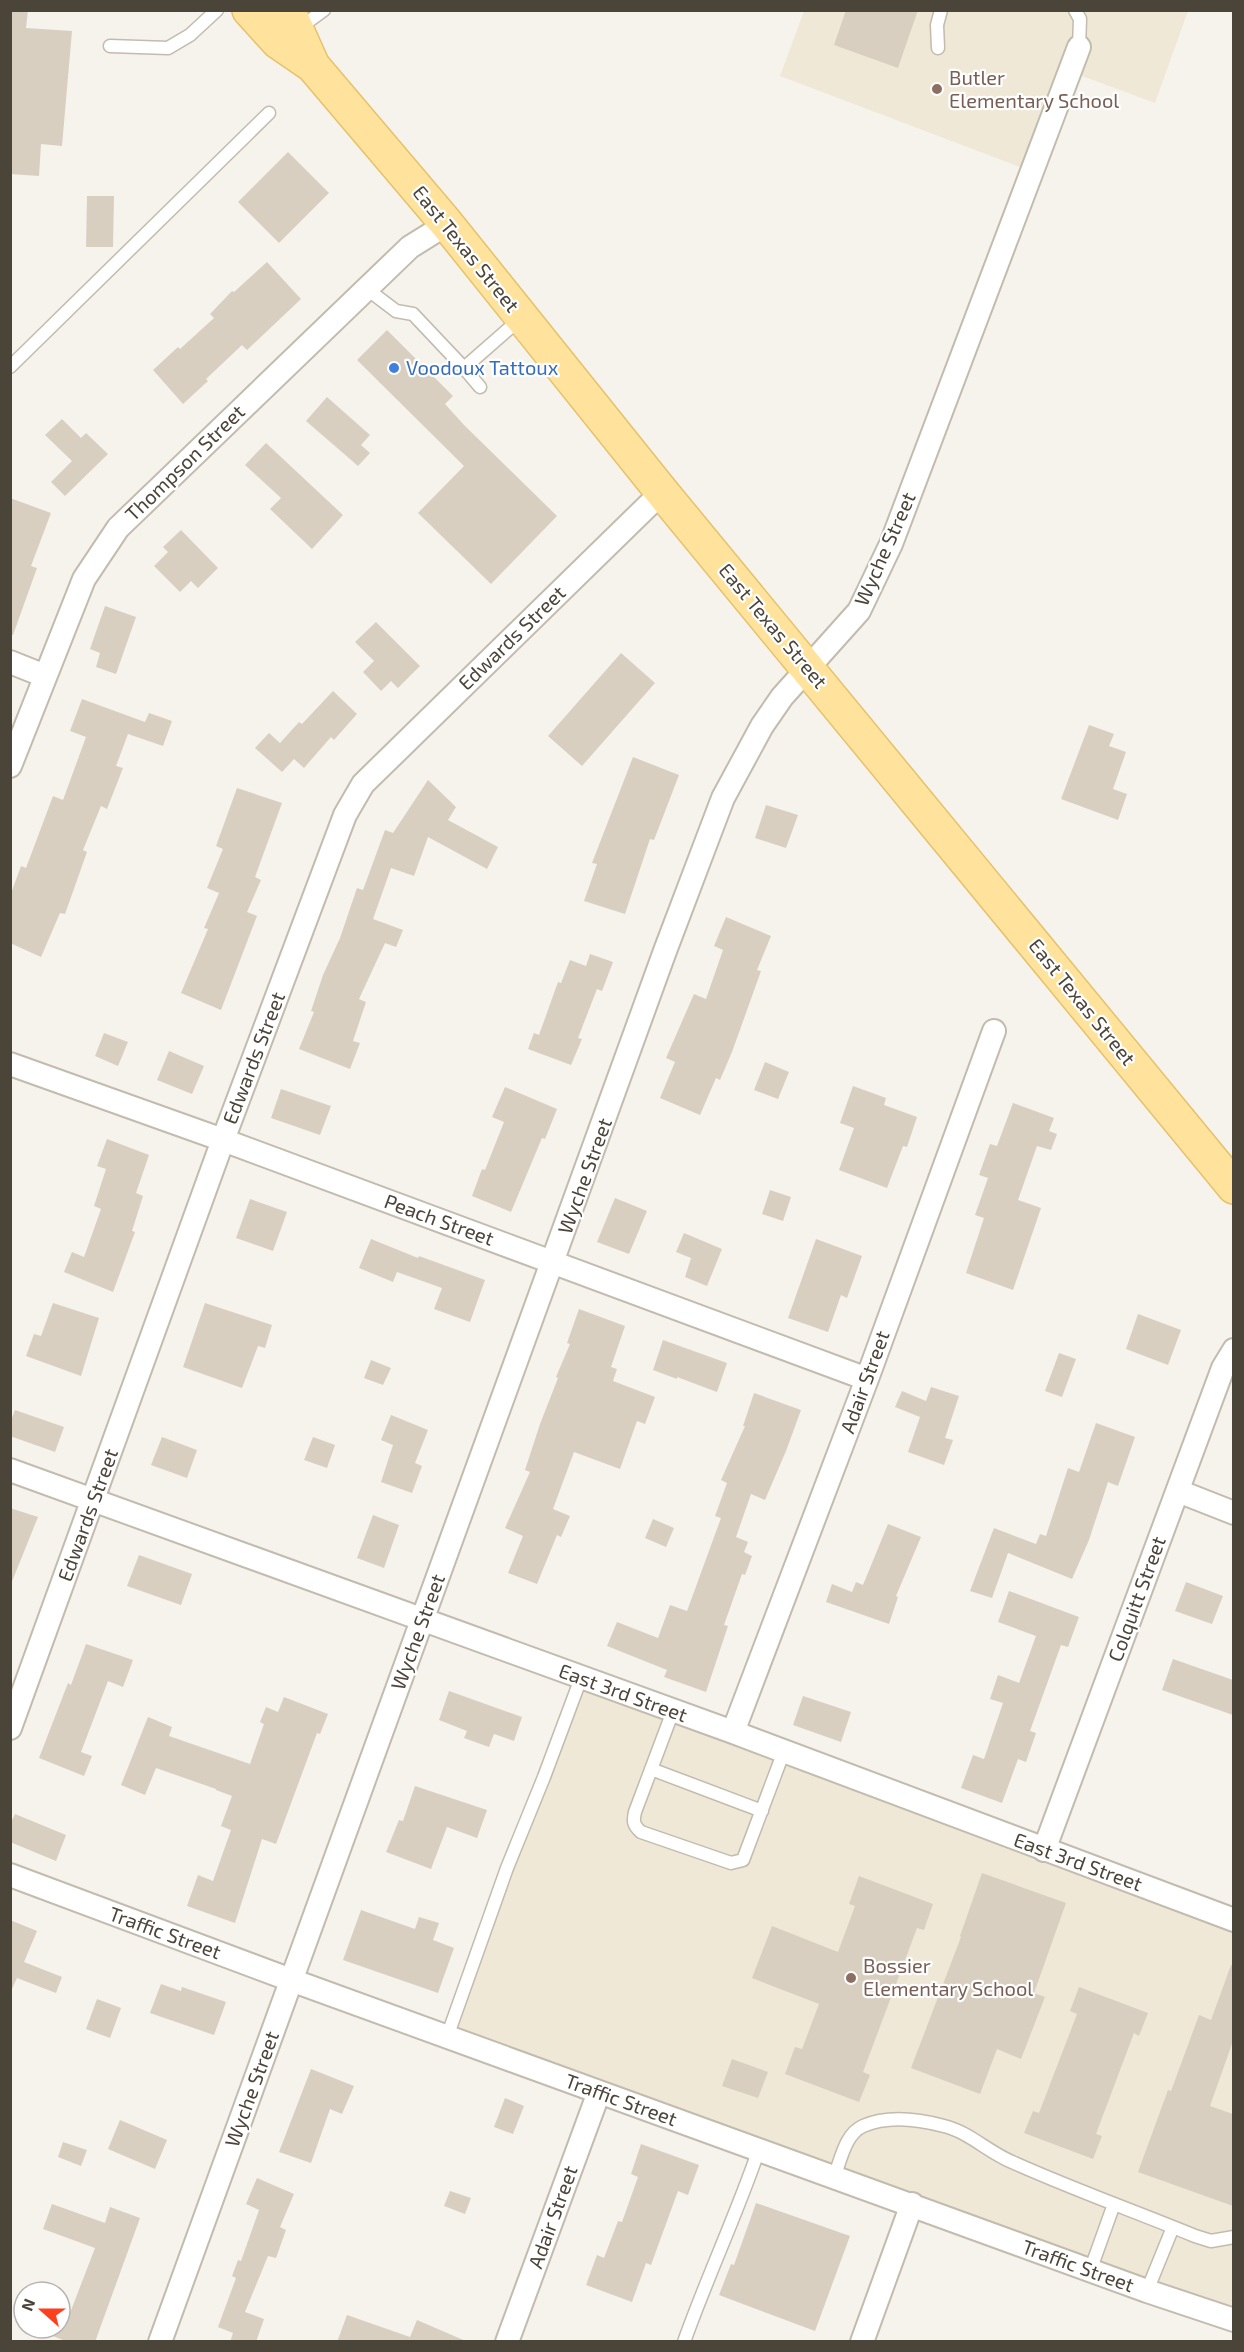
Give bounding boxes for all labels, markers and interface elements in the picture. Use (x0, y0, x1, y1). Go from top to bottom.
place label: Butler Elementary School (949, 65, 1119, 112)
marker: Butler Elementary School (930, 82, 944, 96)
street label: East Texas Street (408, 180, 525, 317)
place label: Voodoux Tattoux (406, 355, 559, 379)
marker: Voodoux Tattoux (387, 361, 401, 375)
street label: Thompson Street (120, 399, 249, 525)
street label: Wyche Street (848, 488, 920, 609)
street label: East Texas Street (714, 558, 833, 693)
street label: Edwards Street (453, 580, 570, 694)
street label: East Texas Street (1024, 933, 1141, 1070)
street label: Edwards Street (217, 988, 289, 1127)
street label: Wyche Street (552, 1114, 616, 1237)
street label: Peach Street (381, 1188, 498, 1250)
street label: Adair Street (834, 1327, 894, 1436)
street label: Edwards Street (52, 1445, 122, 1584)
street label: Colquitt Street (1102, 1532, 1170, 1665)
street label: Wyche Street (385, 1570, 449, 1693)
street label: East 3rd Street (556, 1658, 691, 1727)
street label: East 3rd Street (1011, 1827, 1146, 1896)
street label: Traffic Street (106, 1901, 225, 1964)
place label: Bossier Elementary School (863, 1953, 1033, 2000)
marker: Bossier Elementary School (844, 1971, 858, 1985)
street label: Wyche Street (219, 2027, 283, 2150)
street label: Traffic Street (562, 2068, 681, 2131)
street label: Adair Street (522, 2162, 582, 2271)
street label: Traffic Street (1019, 2234, 1138, 2297)
north arrow (12, 2280, 72, 2340)
text: N (17, 2296, 38, 2313)

